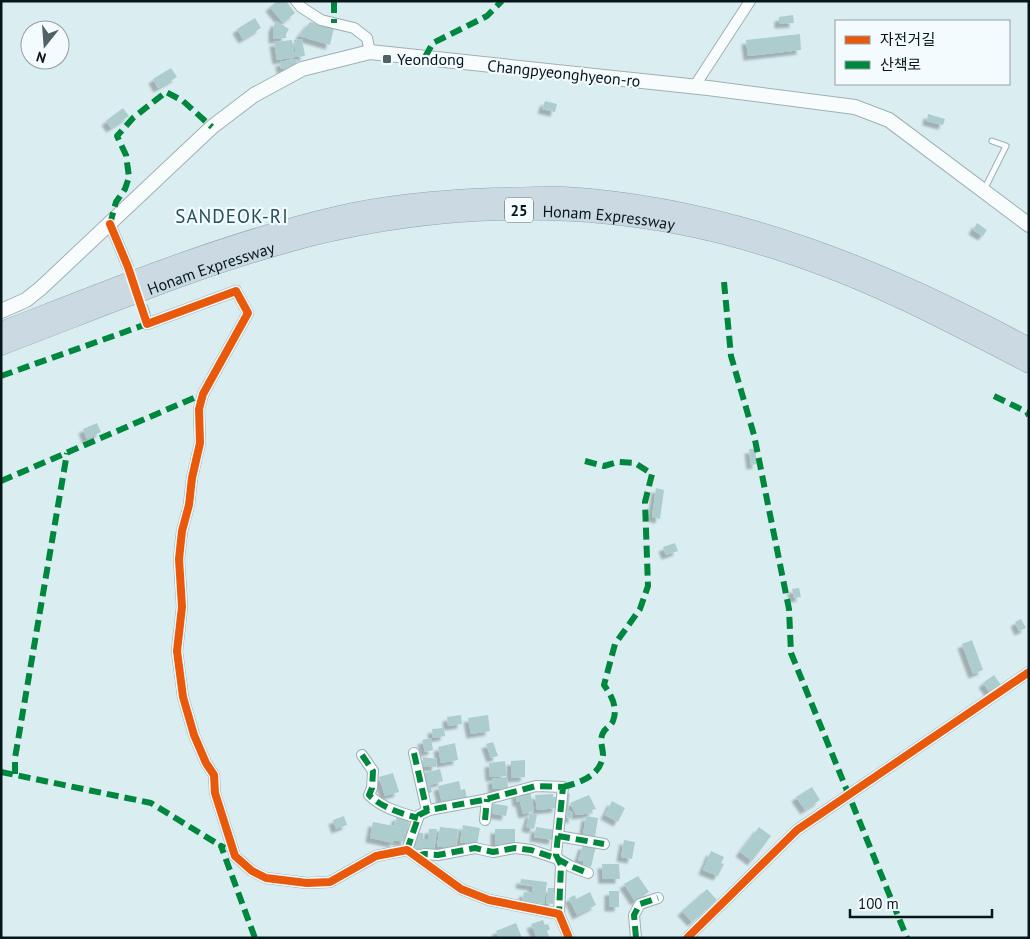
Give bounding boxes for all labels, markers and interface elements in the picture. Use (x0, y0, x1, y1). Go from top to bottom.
north arrow (20, 20, 70, 70)
legend (835, 20, 1010, 85)
text: 자전거길 (880, 30, 935, 49)
text: N (34, 47, 48, 67)
place label: Yeondong (397, 49, 464, 69)
marker: Yeondong (381, 53, 393, 65)
street label: Changpyeonghyeon-ro (486, 55, 642, 91)
text: 산책로 (880, 55, 921, 74)
road number: 25 (505, 198, 533, 222)
street label: Honam Expressway (542, 201, 677, 234)
district label: SANDEOK-RI (175, 204, 289, 228)
street label: Honam Expressway (145, 237, 277, 299)
scale bar (850, 886, 992, 918)
text: 100 m (858, 894, 899, 913)

